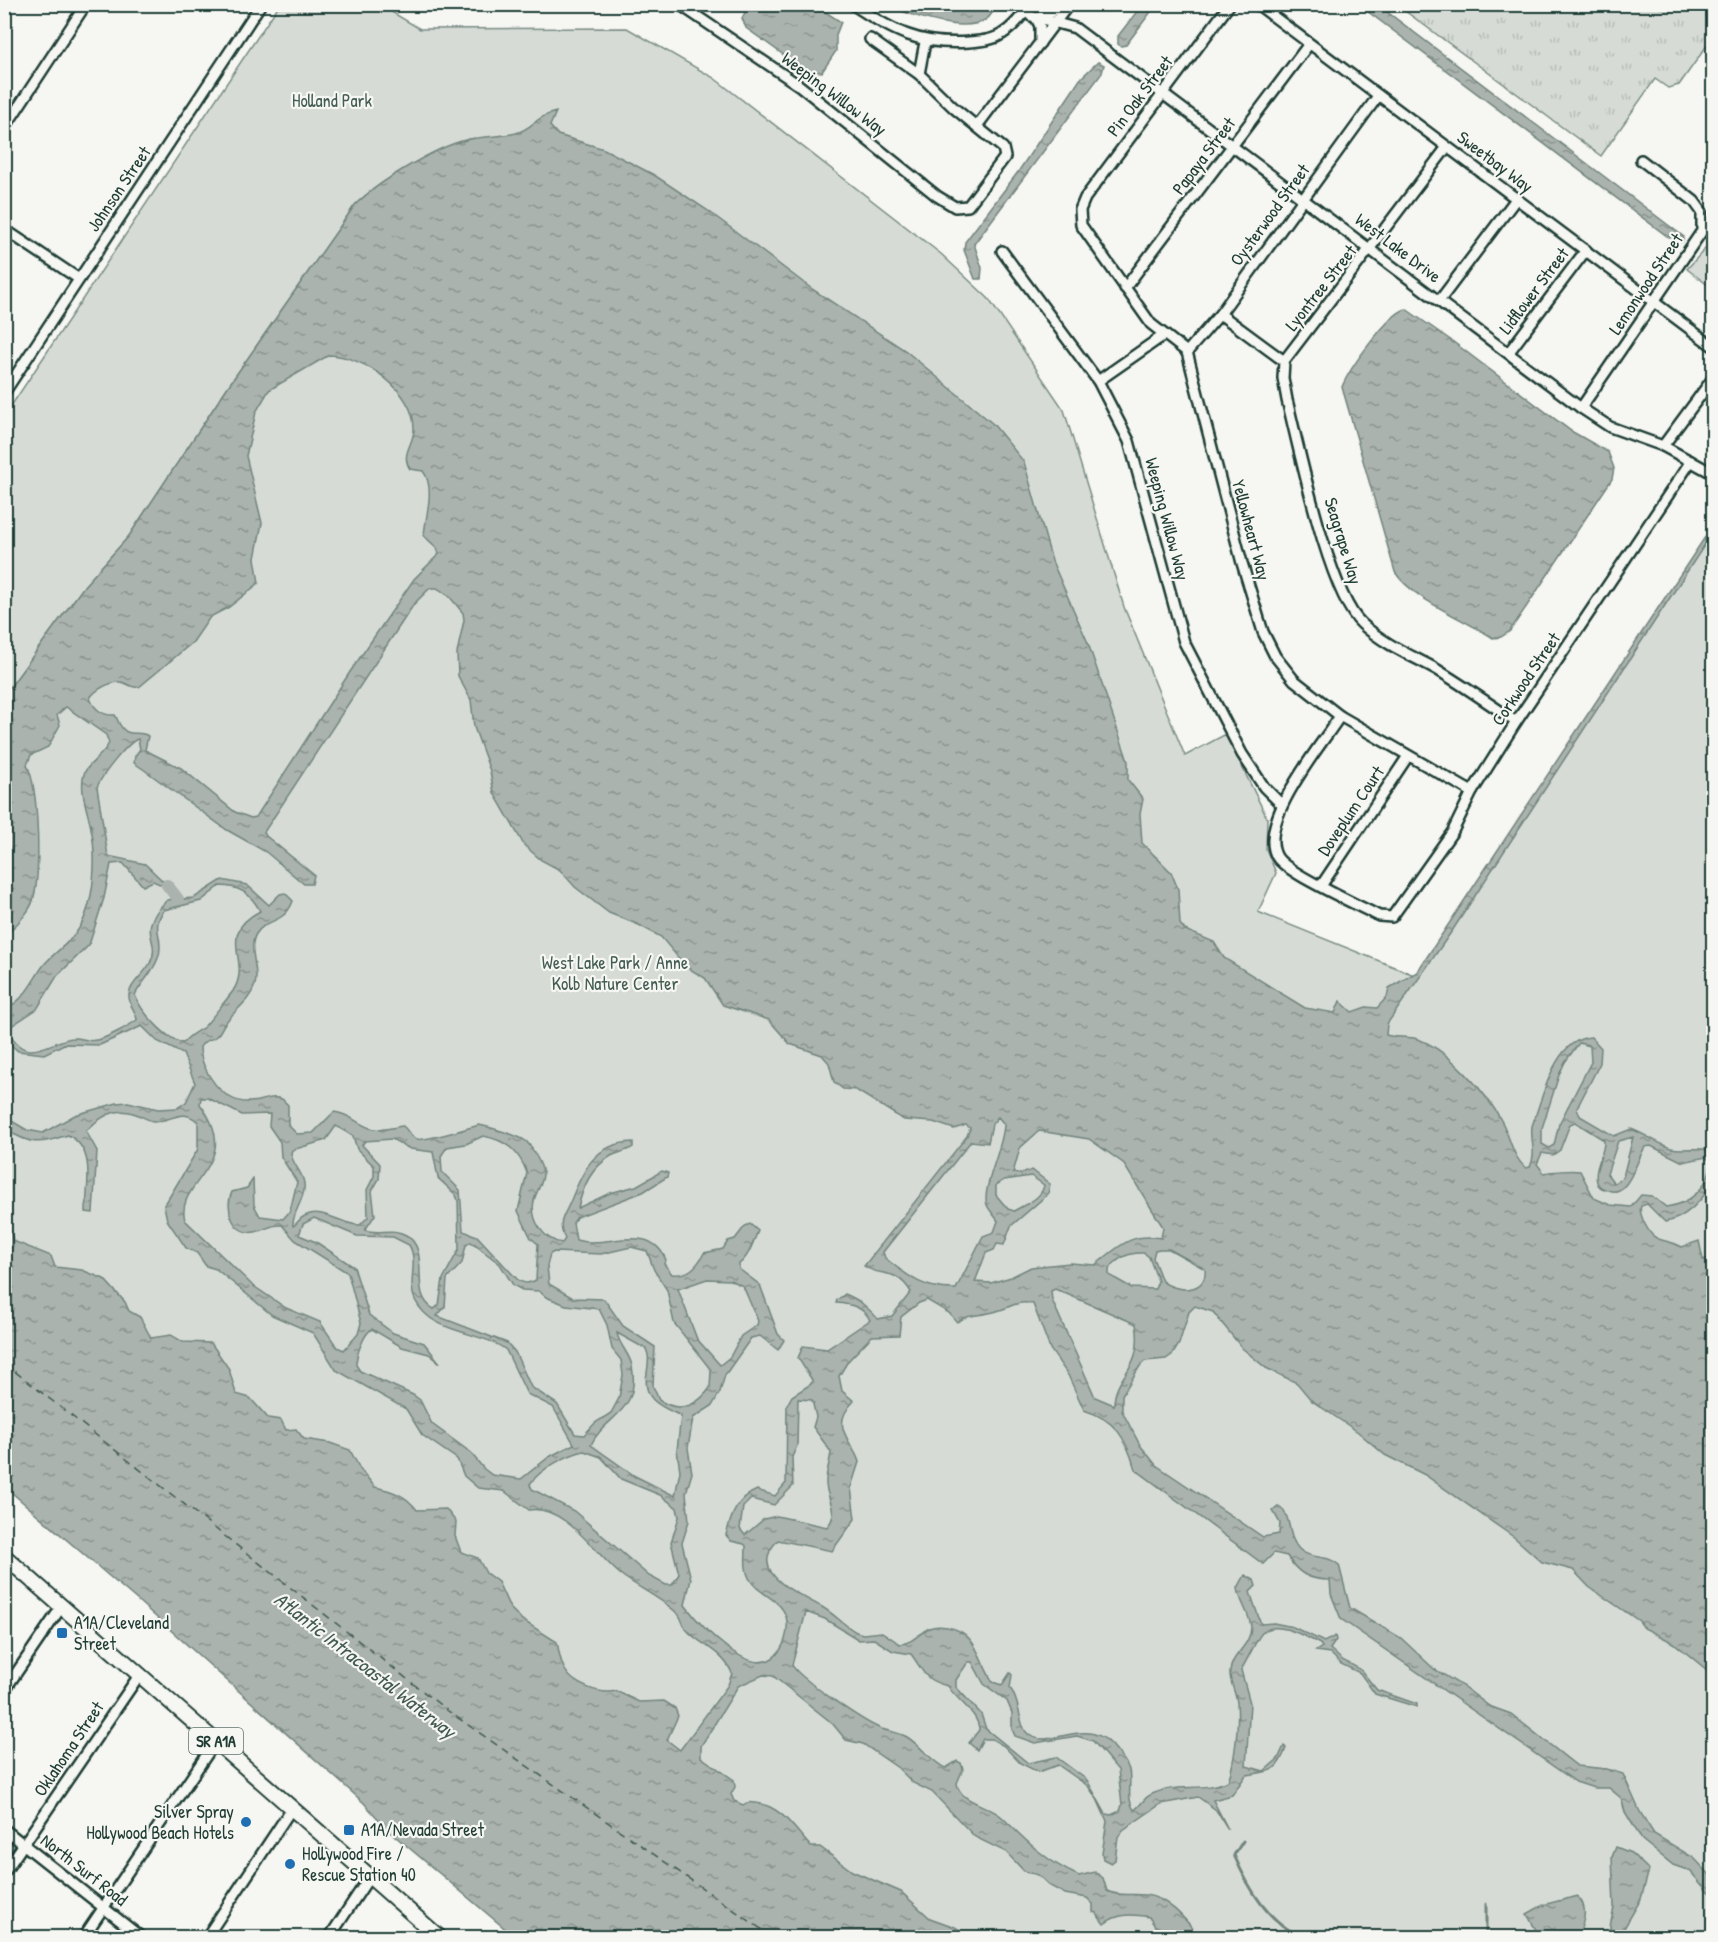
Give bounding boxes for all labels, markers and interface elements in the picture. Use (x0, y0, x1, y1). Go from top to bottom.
street label: Weeping Willow Way (777, 46, 892, 142)
street label: Pin Oak Street (1101, 49, 1179, 141)
park label: Holland Park (292, 88, 372, 113)
street label: Papaya Street (1166, 111, 1242, 200)
street label: Sweetbay Way (1452, 125, 1539, 199)
street label: Johnson Street (81, 140, 157, 236)
street label: Oysterwood Street (1224, 158, 1316, 271)
street label: West Lake Drive (1350, 207, 1447, 288)
street label: Lemonwood Street (1602, 227, 1689, 339)
street label: Lyontree Street (1279, 239, 1363, 336)
street label: Lidflower Street (1493, 242, 1575, 339)
street label: Weeping Willow Way (1139, 455, 1196, 583)
street label: Yellowheart Way (1226, 477, 1277, 583)
street label: Seagrape Way (1318, 495, 1369, 588)
street label: Corkwood Street (1485, 627, 1566, 730)
street label: Doveplum Court (1311, 760, 1390, 861)
park label: West Lake Park / Anne Kolb Nature Center (542, 950, 688, 996)
water label: Atlantic Intracoastal Waterway (269, 1585, 463, 1746)
place label: A1A/Cleveland Street (74, 1610, 169, 1656)
marker: A1A/Cleveland Street (55, 1626, 69, 1640)
street label: Oklahoma Street (28, 1696, 110, 1801)
road number: SR A1A (189, 1728, 243, 1754)
place label: Silver Spray Hollywood Beach Hotels (86, 1799, 234, 1845)
marker: Silver Spray Hollywood Beach Hotels (239, 1815, 253, 1829)
place label: A1A/Nevada Street (361, 1817, 485, 1842)
marker: A1A/Nevada Street (342, 1823, 356, 1837)
street label: North Surf Road (36, 1828, 133, 1912)
place label: Hollywood Fire / Rescue Station 40 (302, 1841, 416, 1887)
marker: Hollywood Fire / Rescue Station 40 (283, 1857, 297, 1871)

